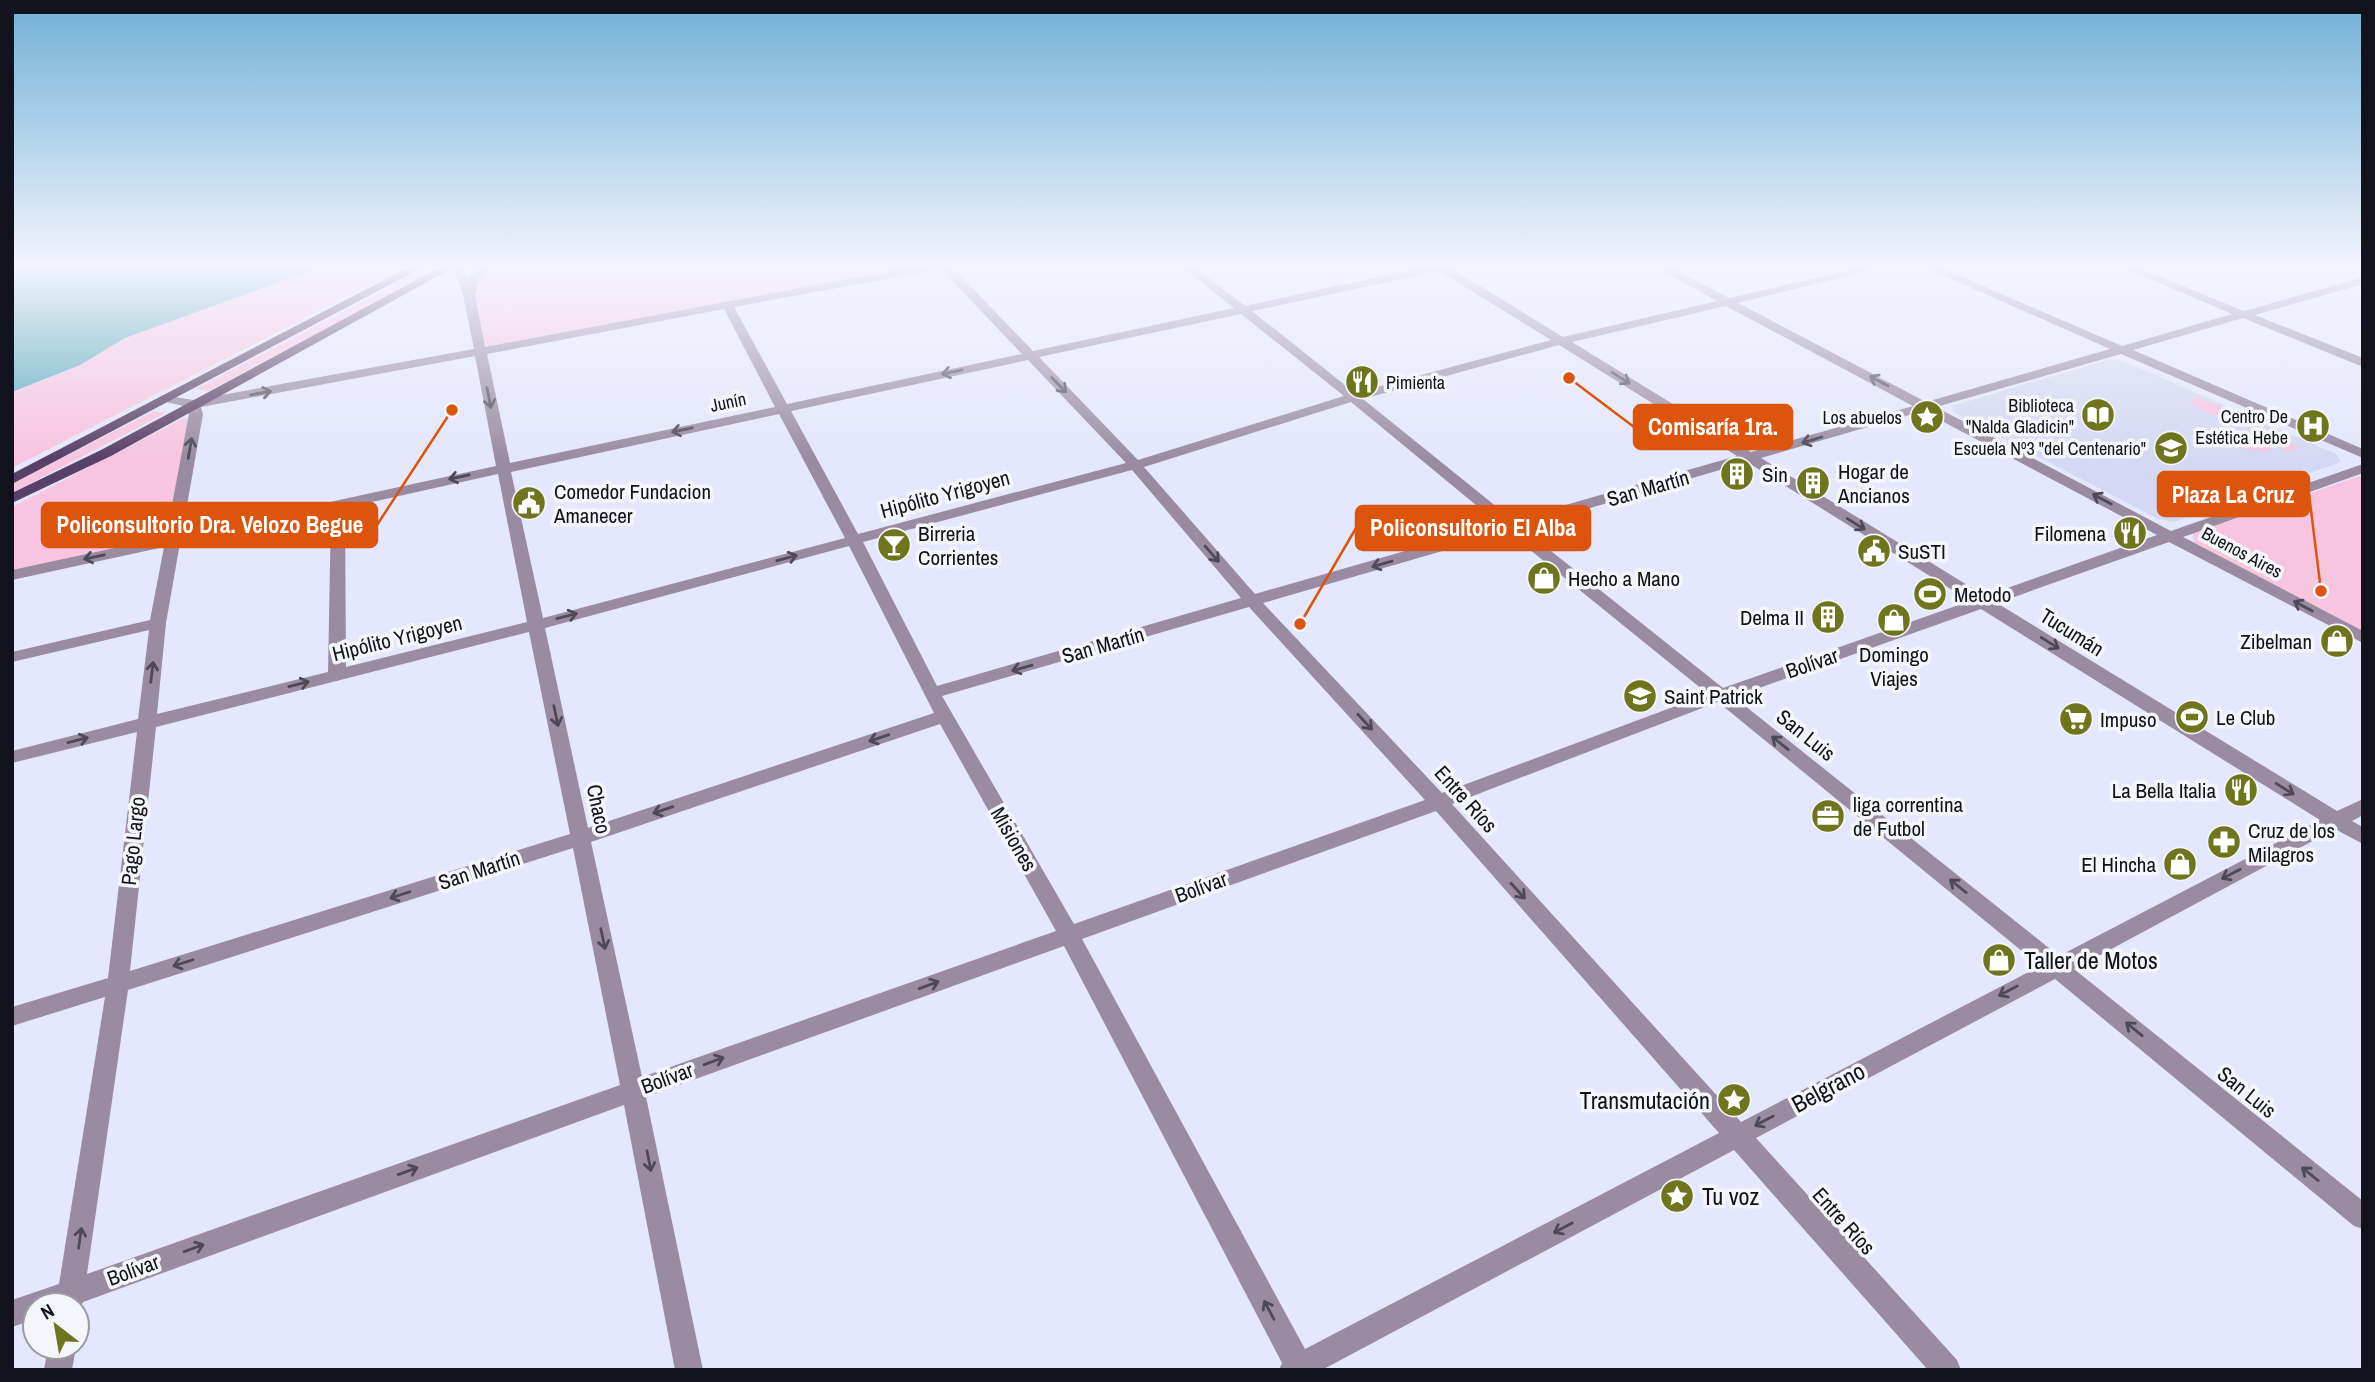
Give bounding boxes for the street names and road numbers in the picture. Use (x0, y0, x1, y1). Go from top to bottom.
street label: Junín (708, 386, 748, 418)
street label: San Martín (1604, 462, 1692, 514)
street label: Hipólito Yrigoyen (877, 463, 1013, 525)
street label: Buenos Aires (2197, 520, 2287, 584)
street label: Tucumán (2035, 601, 2109, 663)
street label: Hipólito Yrigoyen (329, 608, 465, 668)
street label: San Martín (1059, 619, 1147, 671)
street label: Bolívar (1782, 640, 1842, 685)
street label: San Luis (1770, 702, 1842, 768)
street label: Entre Ríos (1428, 759, 1504, 839)
street label: Chaco (580, 782, 618, 836)
street label: Pago Largo (114, 795, 152, 887)
street label: Misiones (984, 801, 1044, 877)
street label: San Martín (434, 843, 524, 897)
street label: Bolívar (1171, 864, 1231, 910)
street label: Belgrano (1786, 1054, 1870, 1120)
street label: Bolívar (637, 1055, 697, 1101)
street label: San Luis (2211, 1059, 2283, 1125)
street label: Entre Ríos (1806, 1181, 1882, 1261)
street label: Bolívar (103, 1247, 163, 1293)

